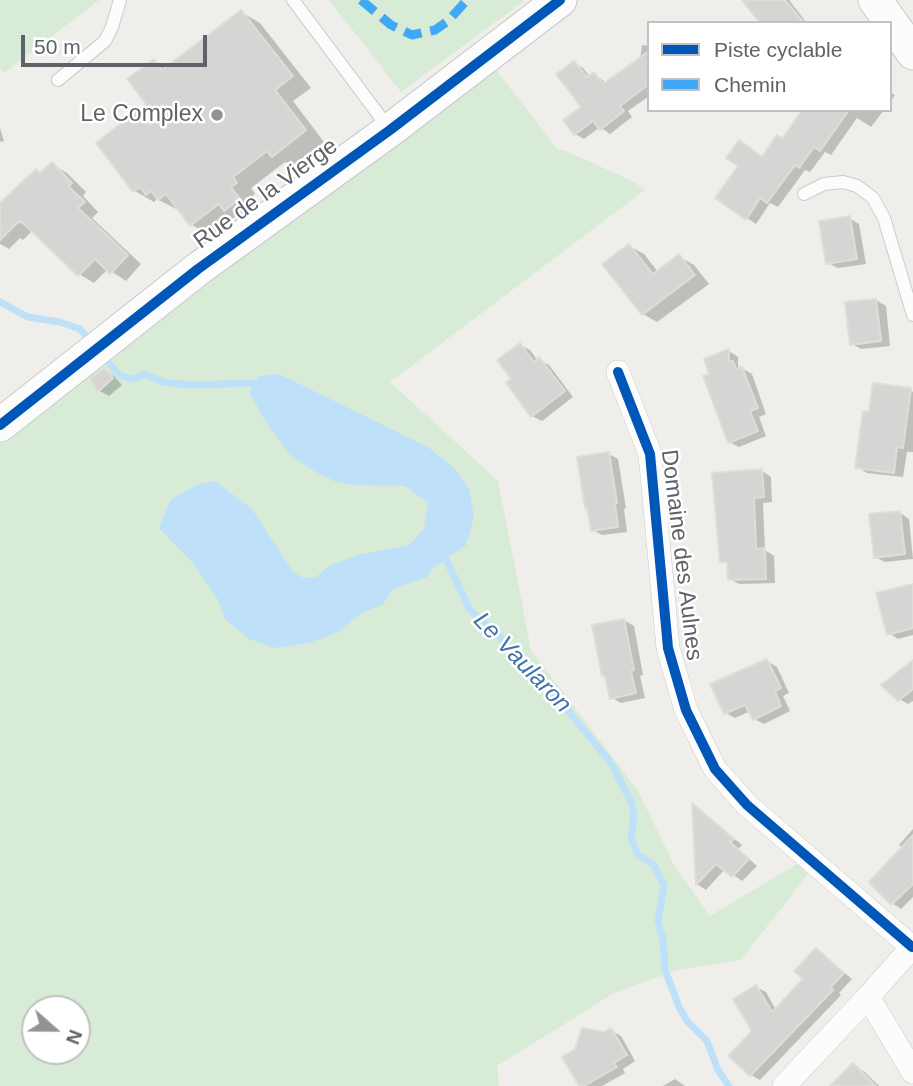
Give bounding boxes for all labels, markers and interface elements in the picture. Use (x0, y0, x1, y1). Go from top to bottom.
scale bar (24, 21, 210, 65)
legend (647, 21, 892, 112)
text: 50 m (34, 35, 81, 58)
text: Piste cyclable (714, 38, 842, 61)
text: Chemin (714, 73, 786, 96)
place label: Le Complex (80, 101, 203, 129)
marker: Le Complex (209, 107, 225, 123)
street label: Rue de la Vierge (189, 133, 343, 255)
street label: Domaine des Aulnes (654, 448, 708, 662)
water label: Le Vaularon (467, 607, 577, 719)
north arrow (21, 995, 91, 1065)
text: N (62, 1027, 86, 1047)

